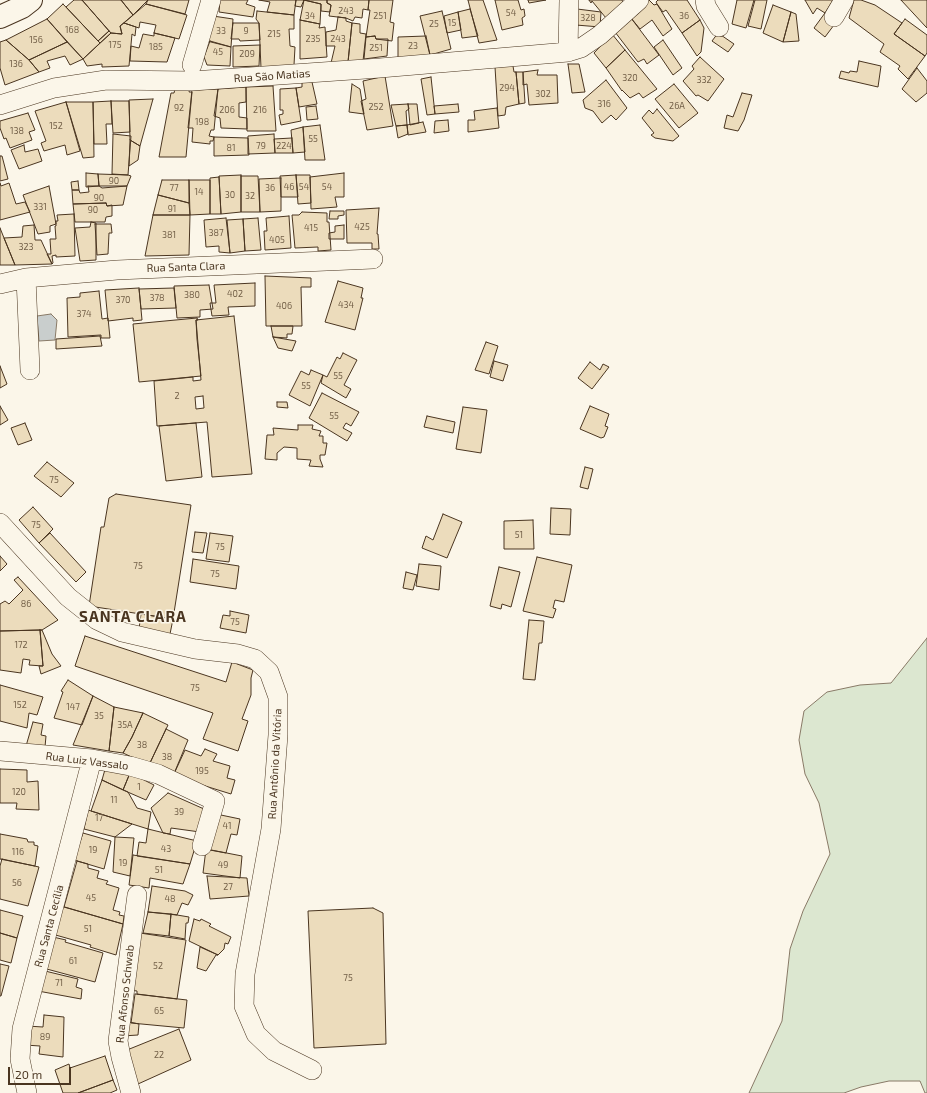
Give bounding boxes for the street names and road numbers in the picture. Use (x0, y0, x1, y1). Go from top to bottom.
street label: Rua São Matias (233, 67, 311, 85)
street label: Rua Santa Clara (146, 259, 226, 275)
street label: Rua Antônio da Vitória (266, 708, 284, 820)
street label: Rua Luiz Vassalo (45, 749, 129, 773)
street label: Rua Santa Cecília (32, 883, 66, 969)
street label: Rua Afonso Schwab (113, 944, 137, 1044)

